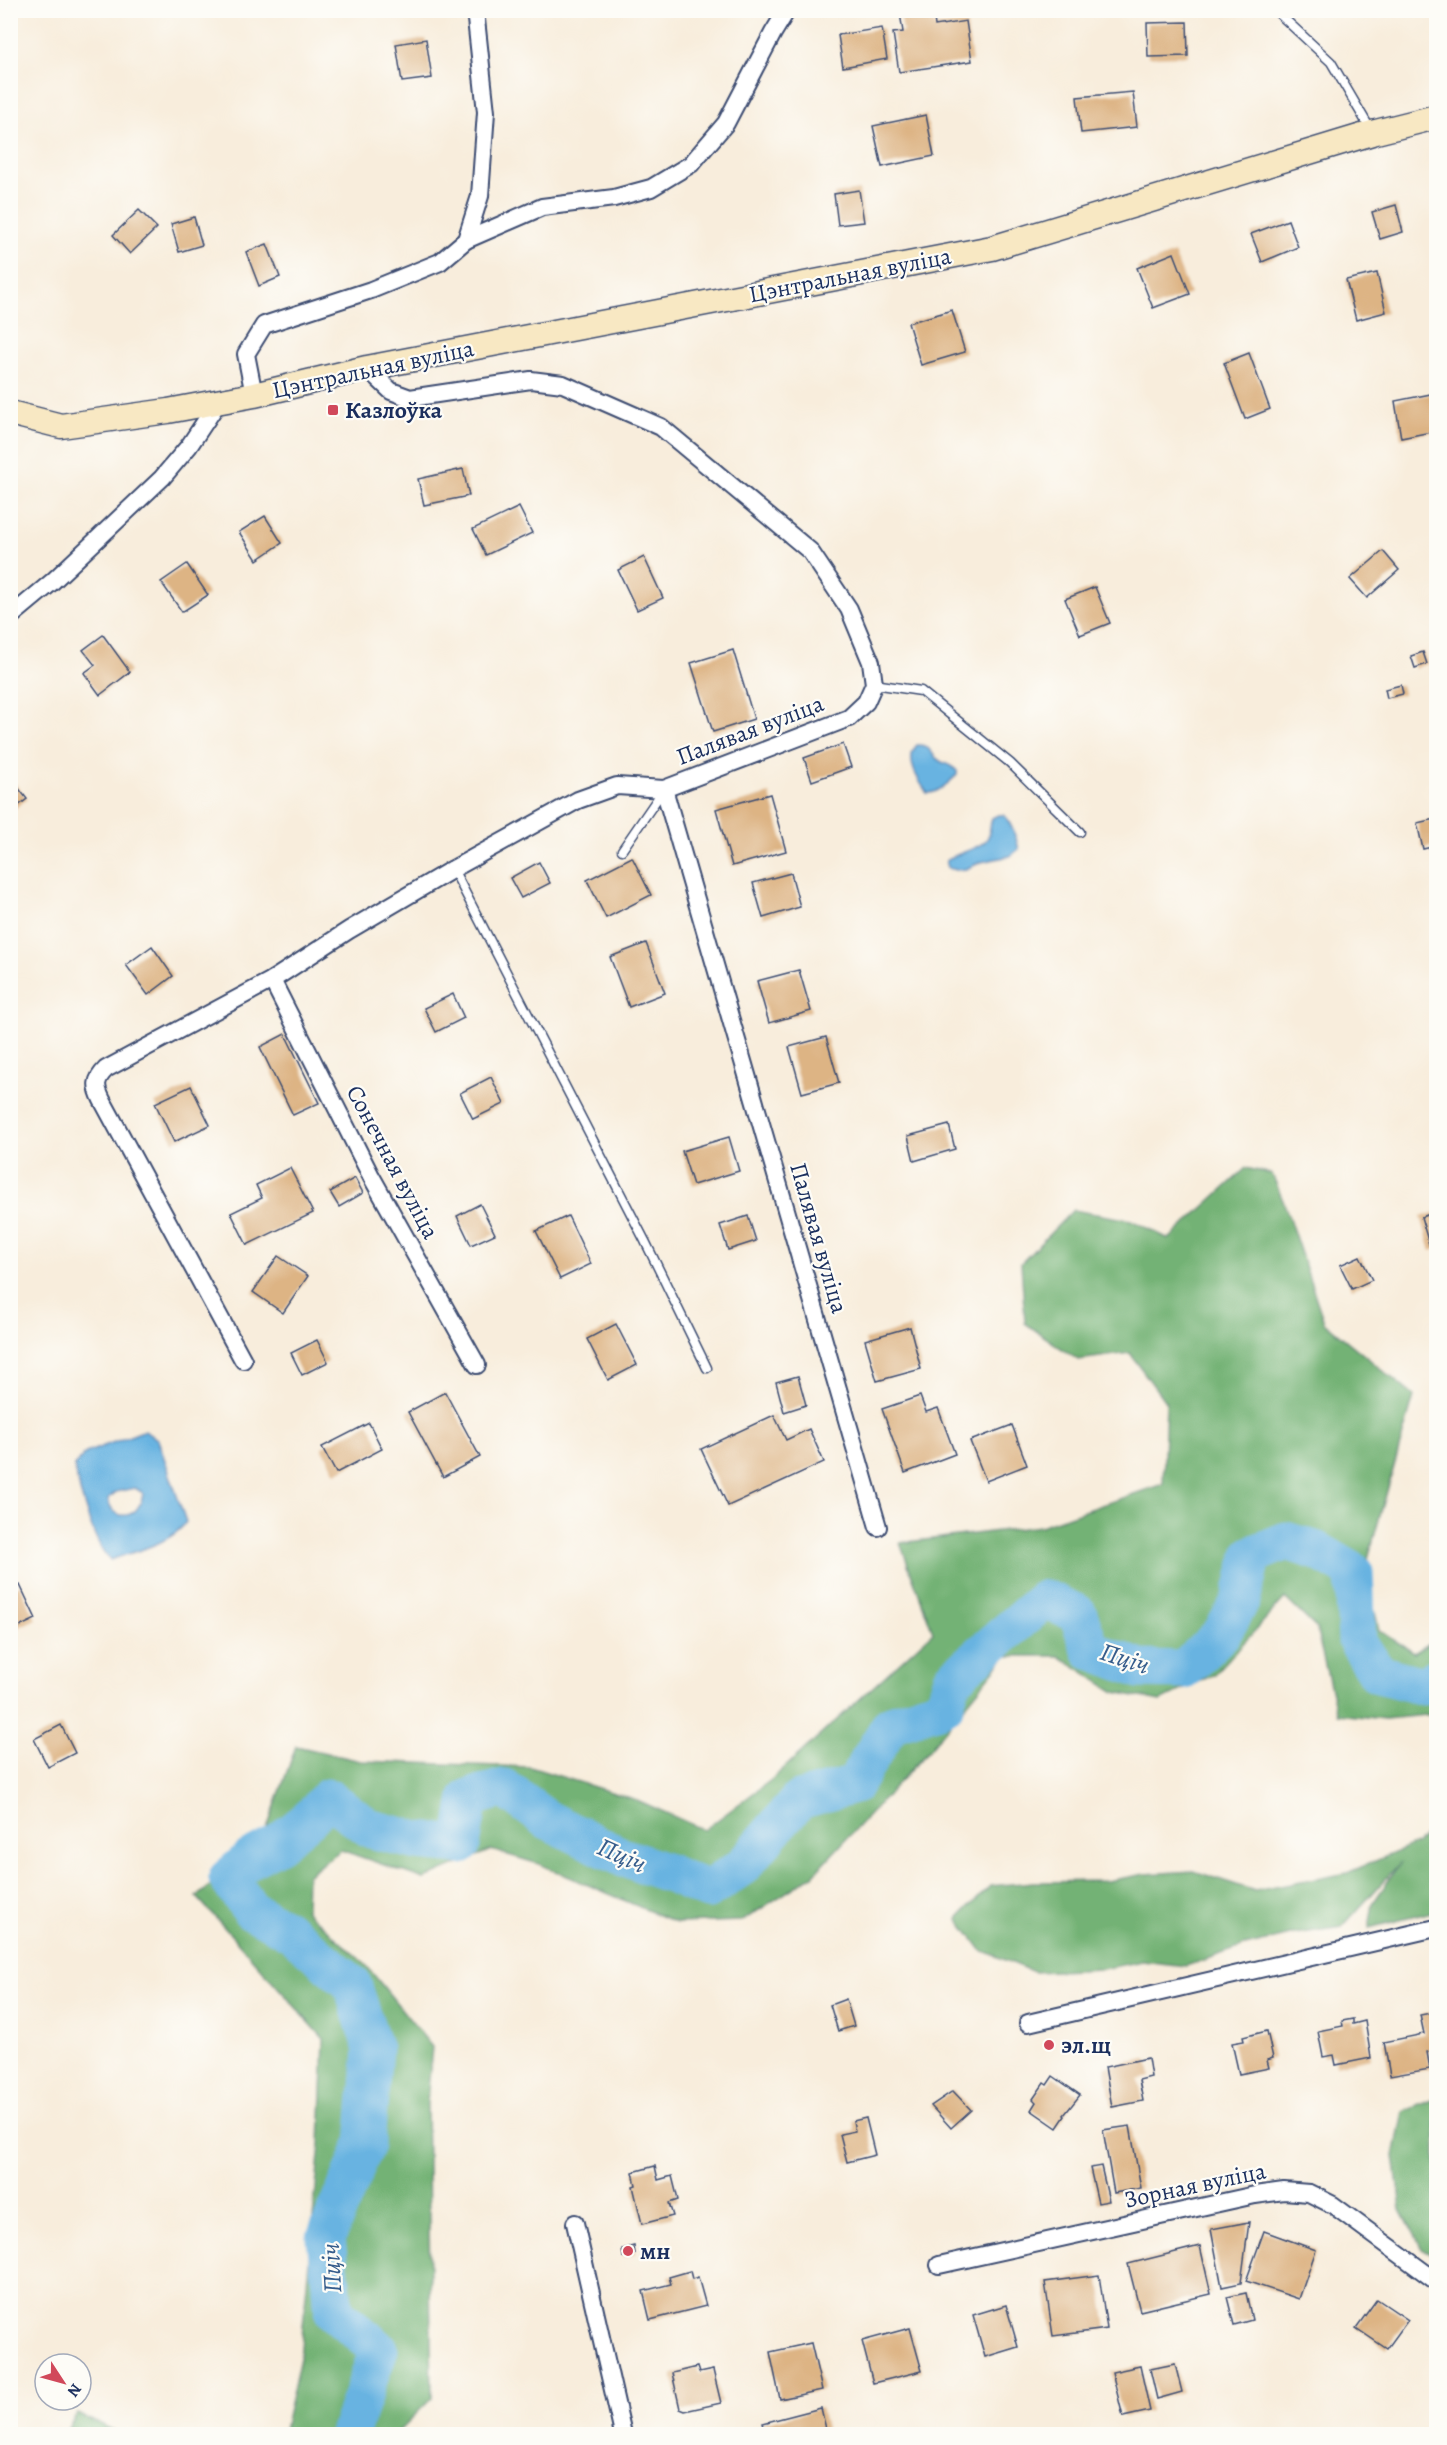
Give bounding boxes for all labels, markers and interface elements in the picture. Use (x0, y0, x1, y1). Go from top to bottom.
street label: Цэнтральная вуліца (746, 240, 954, 310)
street label: Цэнтральная вуліца (269, 332, 477, 406)
place label: Казлоўка (345, 394, 443, 426)
marker: Казлоўка (326, 403, 340, 417)
street label: Палявая вуліца (672, 687, 828, 773)
street label: Сонечная вуліца (339, 1079, 447, 1245)
street label: Палявая вуліца (782, 1159, 856, 1317)
water label: Пціч (1096, 1634, 1154, 1683)
water label: Пціч (592, 1829, 652, 1882)
place label: эл.щ (1061, 2029, 1111, 2061)
marker: эл.щ (1042, 2038, 1056, 2052)
street label: Зорная вуліца (1121, 2154, 1269, 2216)
place label: мн (640, 2235, 670, 2267)
water label: Пціч (313, 2242, 350, 2294)
marker: мн (621, 2244, 635, 2258)
north arrow (33, 2352, 93, 2412)
text: N (62, 2379, 87, 2402)

